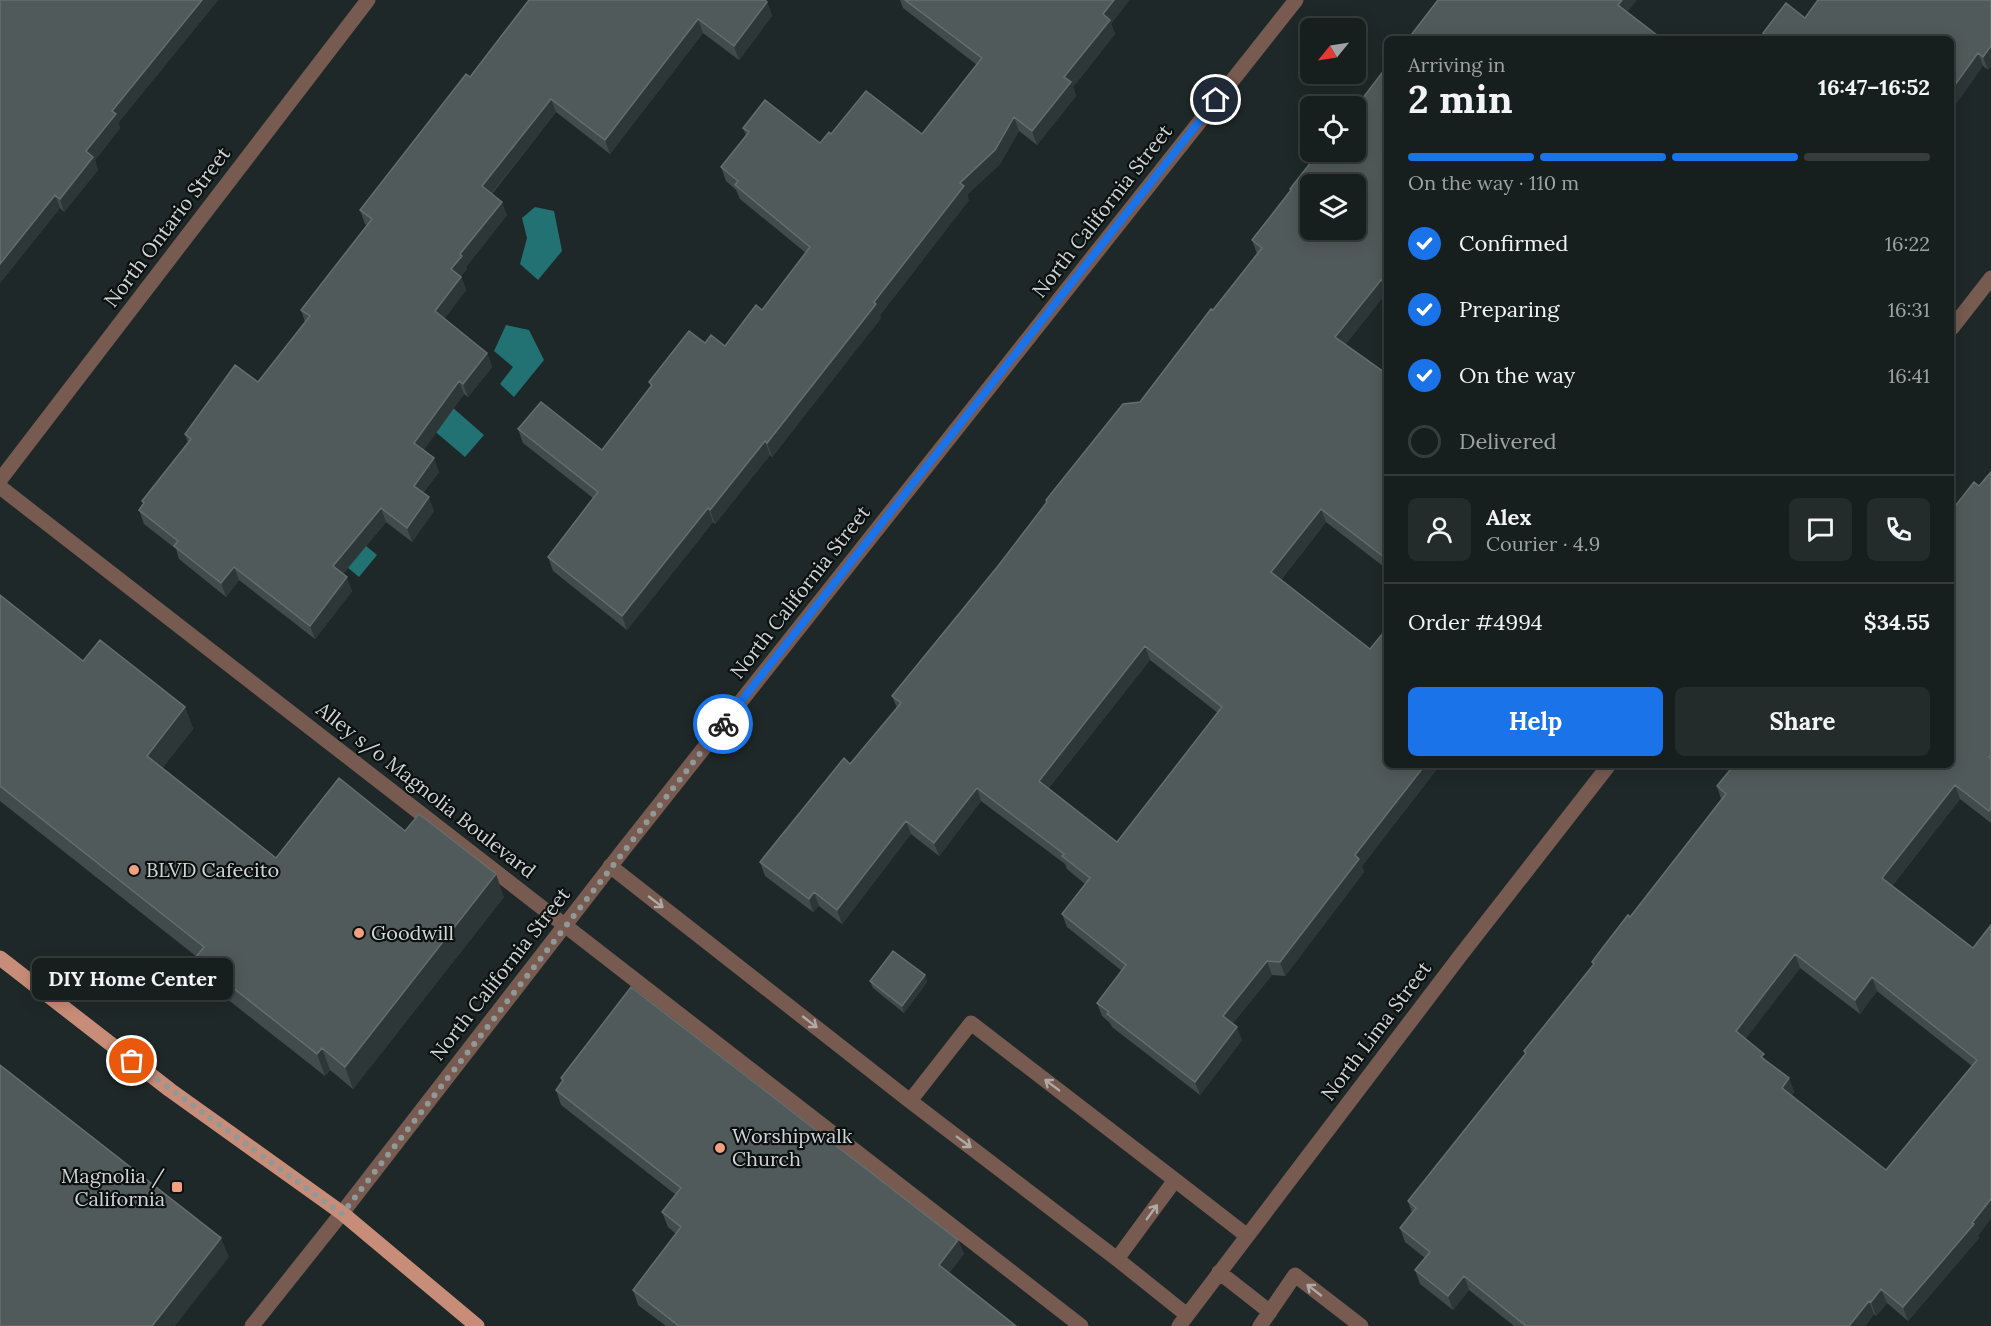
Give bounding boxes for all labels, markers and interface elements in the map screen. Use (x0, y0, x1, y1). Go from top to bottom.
north arrow (1300, 18, 1366, 84)
map controls (1300, 18, 1366, 240)
text: Arriving in (1408, 52, 1505, 77)
text: 16:47–16:52 (1818, 73, 1930, 101)
pin (1190, 74, 1241, 125)
text: 2 min (1408, 74, 1513, 124)
icon: home (1199, 83, 1232, 116)
button: locate (1300, 96, 1366, 162)
street label: North California Street (1026, 119, 1177, 302)
street label: North Ontario Street (98, 141, 235, 312)
text: On the way · 110 m (1408, 170, 1579, 195)
button: layers (1300, 174, 1366, 240)
icon: check (1408, 227, 1441, 260)
text: Confirmed (1459, 229, 1568, 257)
text: 16:22 (1885, 231, 1930, 256)
icon: check (1408, 293, 1441, 326)
text: Preparing (1459, 295, 1559, 323)
text: 16:31 (1888, 297, 1930, 322)
icon: check (1408, 359, 1441, 392)
text: On the way (1459, 361, 1575, 389)
text: 16:41 (1888, 363, 1930, 388)
text: Delivered (1459, 427, 1557, 455)
button: person (1408, 498, 1471, 561)
button: chat (1789, 498, 1852, 561)
button: phone (1867, 498, 1930, 561)
street label: North California Street (724, 500, 875, 683)
text: Alex (1486, 503, 1531, 531)
text: Courier · 4.9 (1486, 531, 1600, 556)
text: Order #4994 (1408, 608, 1543, 636)
text: $34.55 (1864, 608, 1930, 636)
button: Help (1408, 687, 1663, 756)
button: Share (1675, 687, 1930, 756)
courier (693, 694, 753, 754)
street label: Alley s/o Magnolia Boulevard (310, 696, 541, 884)
icon: bike (707, 708, 740, 741)
place label: BLVD Cafecito (146, 857, 279, 882)
marker: BLVD Cafecito (127, 863, 141, 877)
street label: North California Street (424, 882, 575, 1065)
one-way arrow (648, 896, 664, 909)
place label: Goodwill (371, 920, 454, 945)
marker: Goodwill (352, 926, 366, 940)
street label: North Lima Street (1315, 956, 1436, 1105)
callout: DIY Home Center (32, 959, 232, 1001)
text: DIY Home Center (48, 966, 217, 991)
one-way arrow (802, 1016, 818, 1029)
pin (106, 1035, 157, 1086)
icon: bag (115, 1044, 148, 1077)
one-way arrow (1044, 1079, 1060, 1091)
place label: Worshipwalk Church (732, 1123, 853, 1171)
one-way arrow (956, 1135, 972, 1148)
marker: Worshipwalk Church (713, 1141, 727, 1155)
place label: Magnolia / California (61, 1163, 165, 1211)
marker: Magnolia / California (170, 1180, 184, 1194)
one-way arrow (1146, 1204, 1158, 1220)
one-way arrow (1306, 1284, 1322, 1297)

